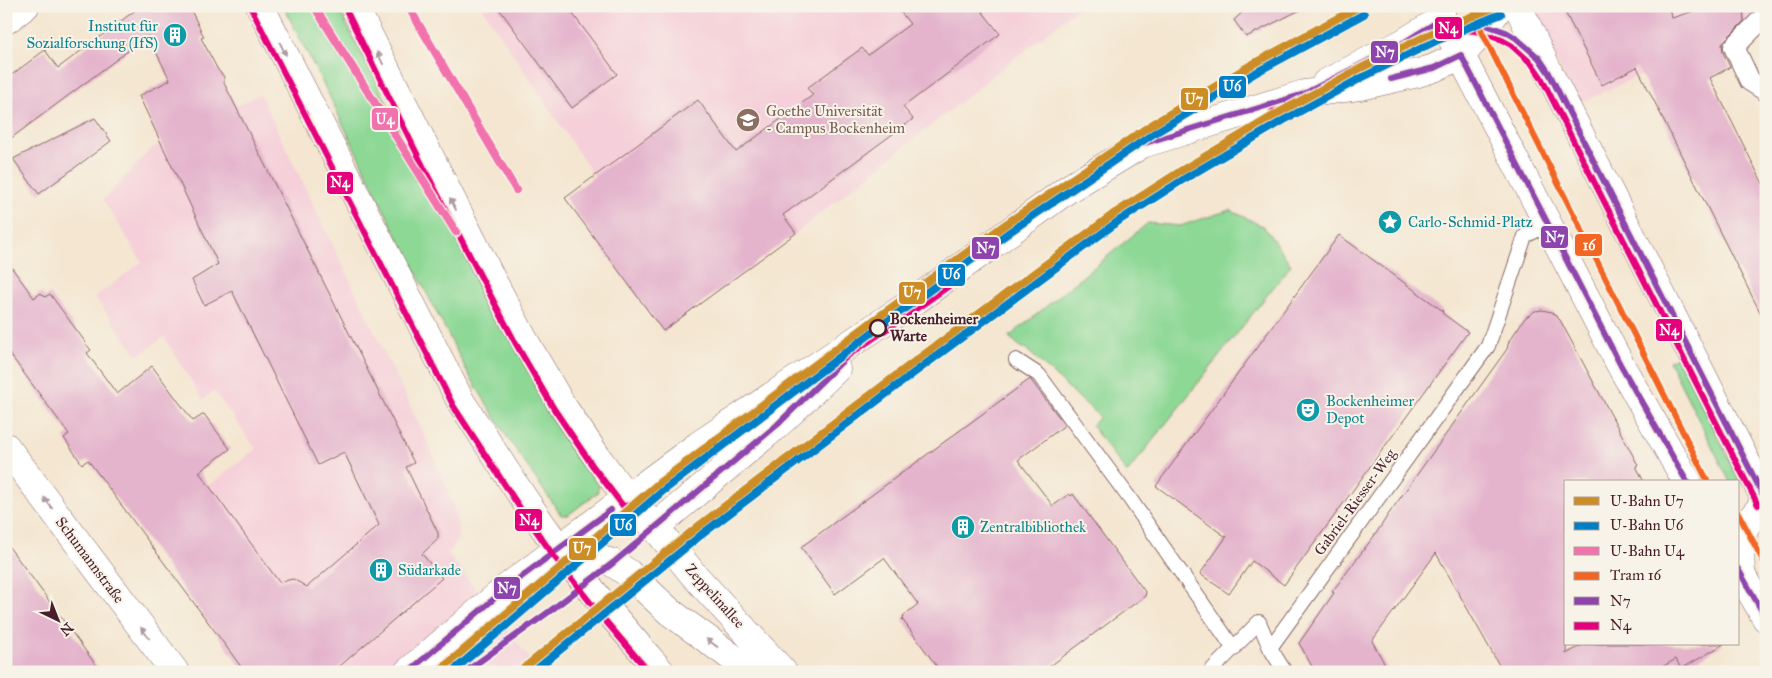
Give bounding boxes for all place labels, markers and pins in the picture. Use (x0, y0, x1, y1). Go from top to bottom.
place label: Institut für Sozialforschung (IfS) (26, 17, 158, 53)
building icon: Institut für Sozialforschung (IfS) (162, 22, 188, 48)
place label: Goethe Universität - Campus Bockenheim (766, 102, 906, 137)
school or university icon: Goethe Universität - Campus Bockenheim (735, 107, 761, 133)
place icon: Carlo-Schmid-Platz (1377, 209, 1403, 235)
place label: Carlo-Schmid-Platz (1408, 213, 1533, 231)
place label: Bockenheimer Warte (890, 310, 979, 345)
marker: Bockenheimer Warte (869, 319, 887, 337)
place label: Bockenheimer Depot (1326, 392, 1415, 427)
theatre icon: Bockenheimer Depot (1295, 397, 1321, 423)
building icon: Zentralbibliothek (950, 514, 976, 540)
place label: Zentralbibliothek (980, 518, 1086, 536)
building icon: Südarkade (368, 557, 394, 583)
place label: Südarkade (398, 561, 461, 579)

